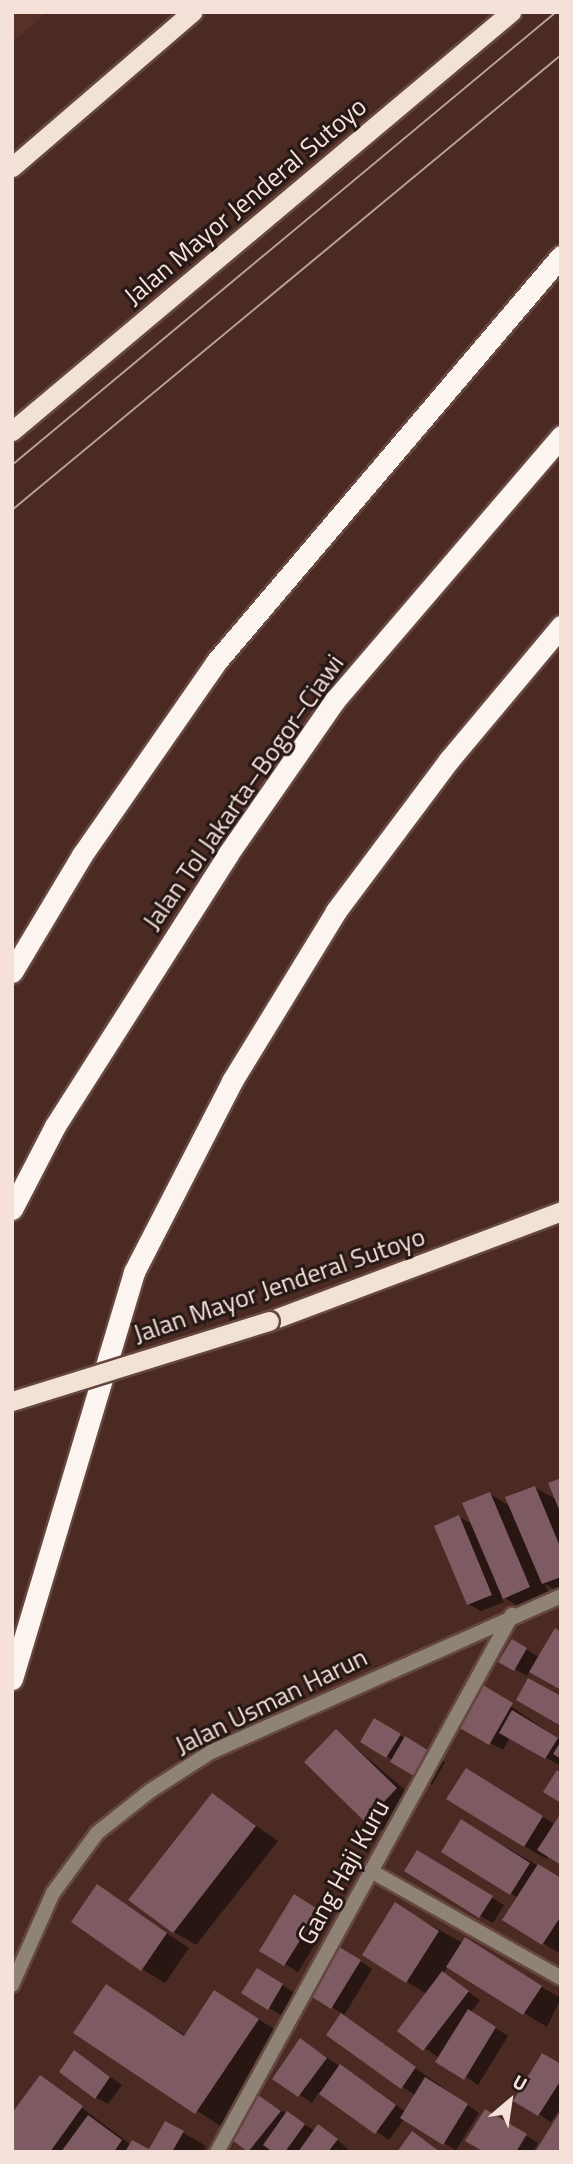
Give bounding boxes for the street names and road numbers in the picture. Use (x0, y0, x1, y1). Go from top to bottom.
street label: Jalan Mayor Jenderal Sutoyo (118, 91, 372, 311)
street label: Jalan Tol Jakarta–Bogor–Ciawi (136, 648, 350, 936)
street label: Jalan Mayor Jenderal Sutoyo (129, 1220, 429, 1350)
street label: Jalan Usman Harun (170, 1641, 372, 1761)
street label: Gang Haji Kuru (290, 1794, 396, 1950)

